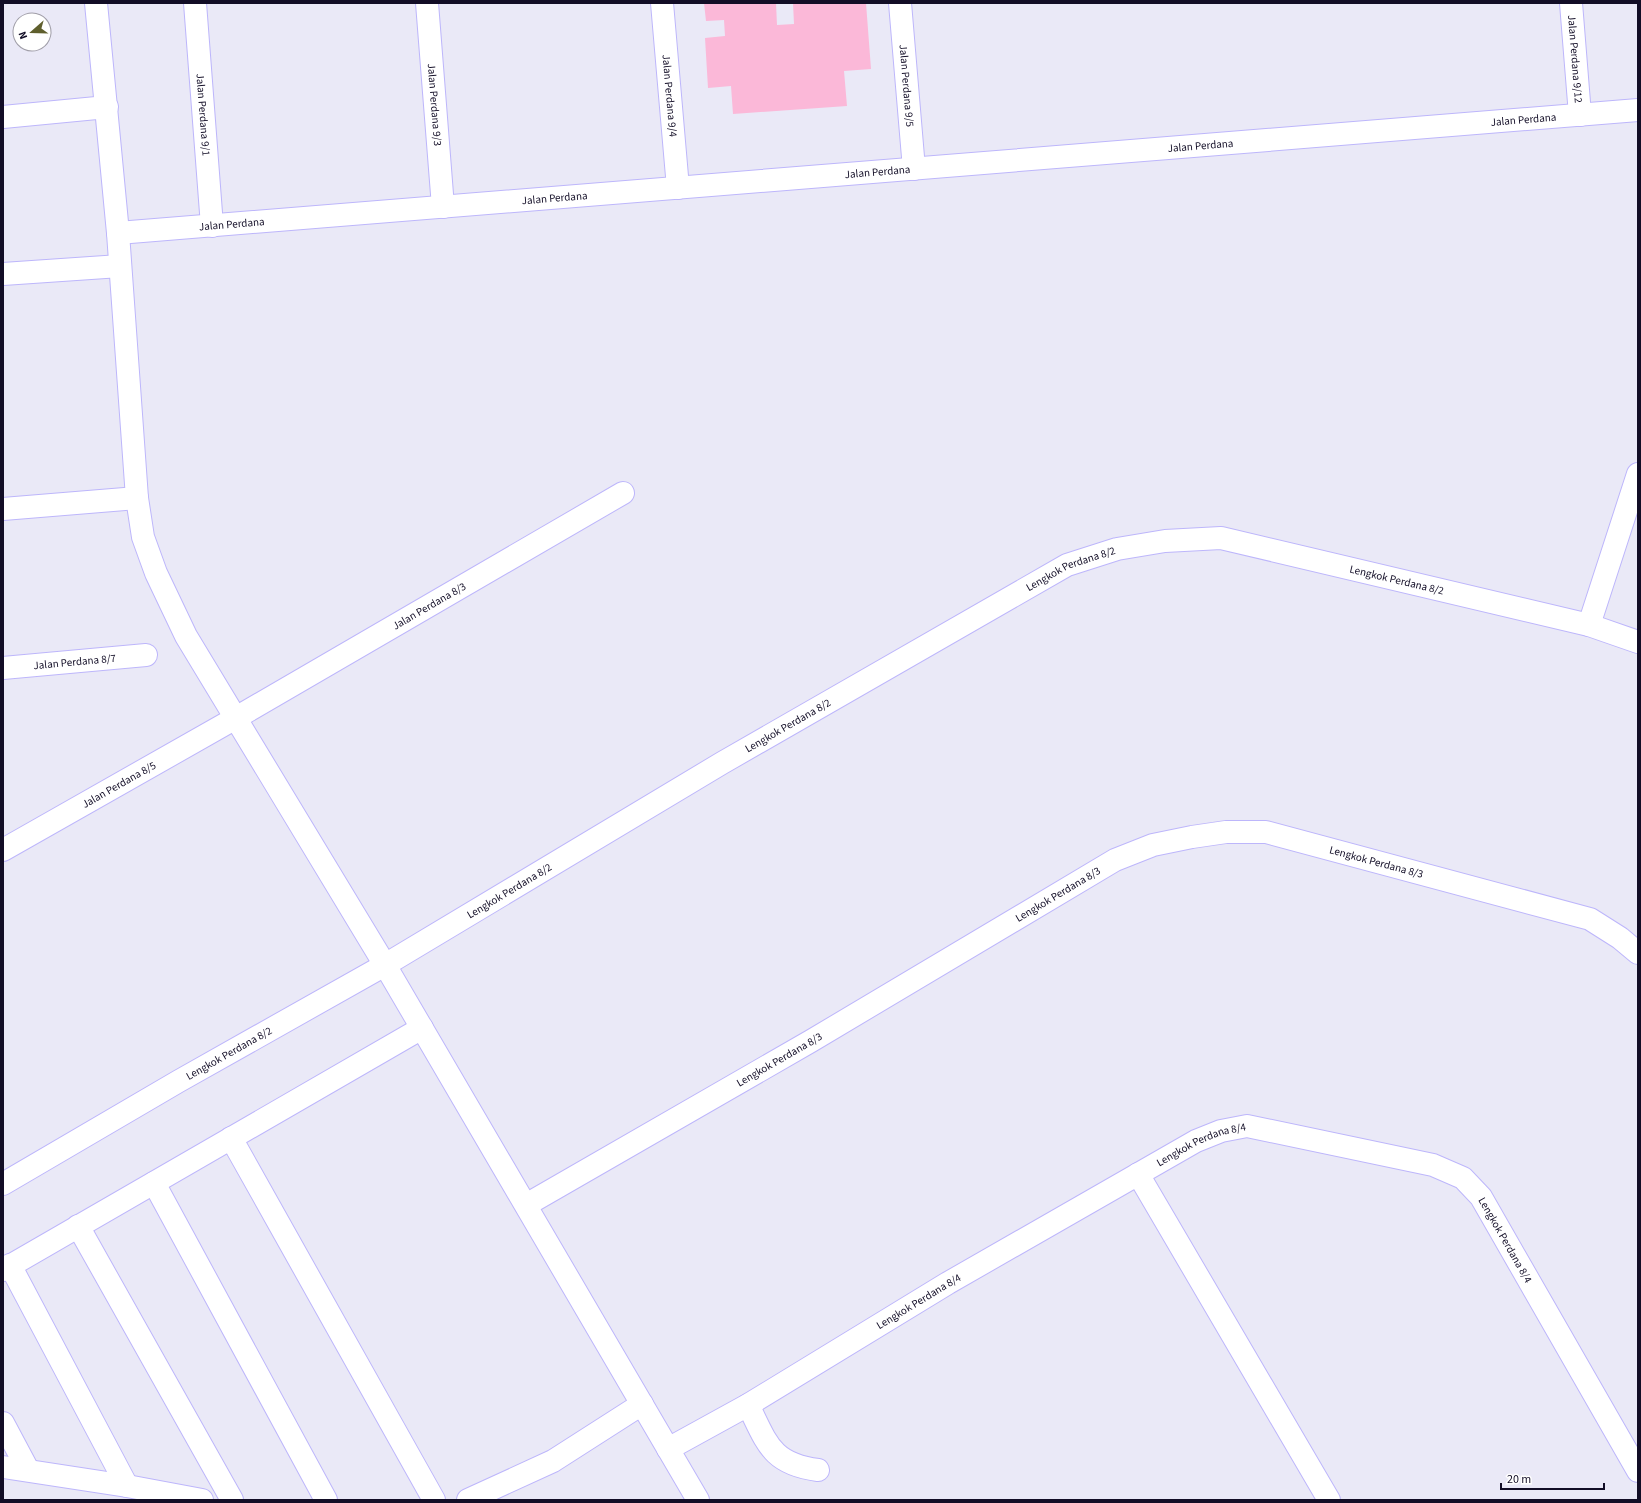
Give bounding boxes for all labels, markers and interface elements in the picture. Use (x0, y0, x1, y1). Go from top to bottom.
north arrow (12, 12, 52, 52)
street label: Jalan Perdana 9/12 (1564, 14, 1586, 103)
text: N (15, 29, 31, 41)
street label: Jalan Perdana 9/5 (896, 44, 918, 128)
street label: Jalan Perdana 9/4 (659, 54, 681, 138)
street label: Jalan Perdana 9/3 (424, 63, 446, 147)
street label: Jalan Perdana 9/1 (193, 73, 214, 157)
street label: Jalan Perdana (1490, 109, 1557, 129)
street label: Jalan Perdana (1167, 135, 1234, 156)
street label: Jalan Perdana (844, 161, 911, 182)
street label: Jalan Perdana (521, 188, 588, 208)
street label: Jalan Perdana (198, 214, 265, 234)
street label: Lengkok Perdana 8/2 (1023, 543, 1117, 595)
street label: Lengkok Perdana 8/2 (1348, 561, 1446, 598)
street label: Jalan Perdana 8/3 (389, 578, 469, 633)
street label: Jalan Perdana 8/7 (33, 650, 117, 673)
street label: Lengkok Perdana 8/2 (742, 695, 833, 756)
street label: Jalan Perdana 8/5 (79, 757, 158, 811)
street label: Lengkok Perdana 8/3 (1328, 842, 1425, 881)
street label: Lengkok Perdana 8/2 (464, 859, 554, 922)
street label: Lengkok Perdana 8/3 (1012, 863, 1103, 925)
street label: Lengkok Perdana 8/2 (183, 1023, 274, 1083)
street label: Lengkok Perdana 8/3 (734, 1029, 825, 1090)
street label: Lengkok Perdana 8/4 (1154, 1119, 1247, 1170)
street label: Lengkok Perdana 8/4 (1475, 1194, 1536, 1286)
street label: Lengkok Perdana 8/4 (873, 1269, 964, 1333)
scale bar (1501, 1465, 1604, 1491)
text: 20 m (1507, 1471, 1531, 1488)

